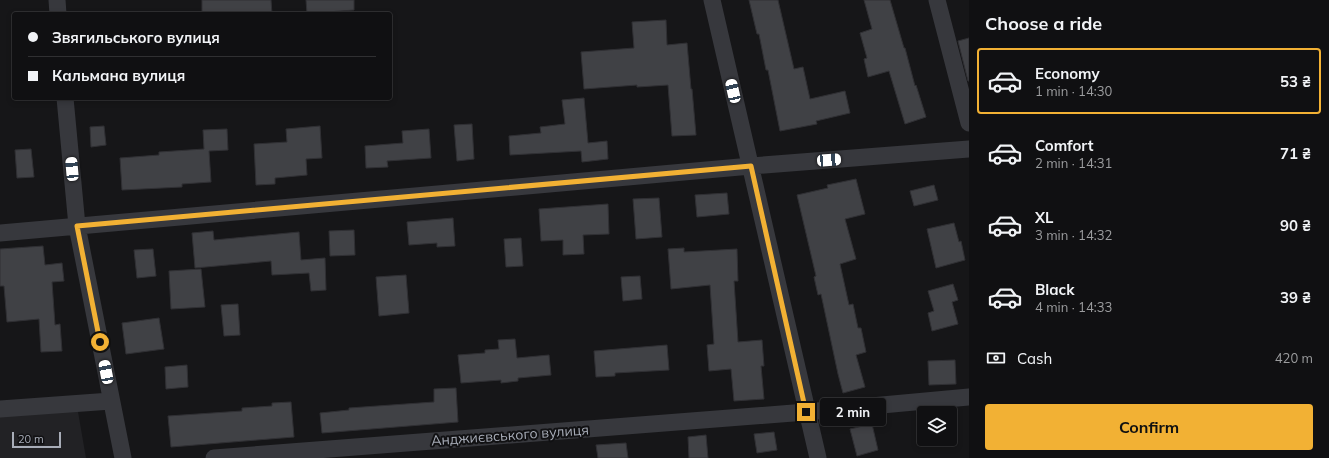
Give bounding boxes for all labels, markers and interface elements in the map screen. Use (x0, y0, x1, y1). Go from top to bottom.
text: Choose a ride (985, 12, 1102, 35)
text: Звягильського вулиця (52, 28, 220, 47)
icon: car (987, 63, 1023, 99)
text: Economy (1035, 64, 1100, 83)
text: Кальмана вулиця (52, 66, 185, 85)
text: 53 ₴ (1280, 72, 1311, 91)
car (724, 78, 742, 104)
text: 1 min · 14:30 (1035, 83, 1112, 99)
icon: car (987, 135, 1023, 171)
text: Comfort (1035, 136, 1093, 155)
text: 71 ₴ (1280, 144, 1311, 163)
car (817, 153, 841, 167)
text: 2 min · 14:31 (1035, 155, 1112, 171)
car (65, 157, 79, 181)
icon: car (987, 207, 1023, 243)
text: XL (1035, 208, 1053, 227)
text: 90 ₴ (1280, 216, 1311, 235)
text: 3 min · 14:32 (1035, 227, 1112, 243)
icon: car (987, 279, 1023, 315)
text: Black (1035, 280, 1074, 299)
text: 39 ₴ (1280, 288, 1311, 307)
text: 4 min · 14:33 (1035, 299, 1112, 315)
route start (91, 333, 109, 351)
icon: cash (985, 347, 1007, 369)
text: Cash (1017, 349, 1052, 368)
text: 420 m (1275, 350, 1313, 366)
car (98, 359, 114, 385)
callout: 2 min (820, 398, 886, 426)
route end (797, 403, 815, 421)
text: 2 min (836, 404, 870, 420)
button: Confirm (985, 404, 1313, 450)
map controls (917, 406, 957, 446)
button: layers (917, 406, 957, 446)
street label: Анджиєвського вулиця (430, 421, 590, 449)
scale bar (12, 430, 61, 449)
text: 20 m (18, 432, 44, 446)

